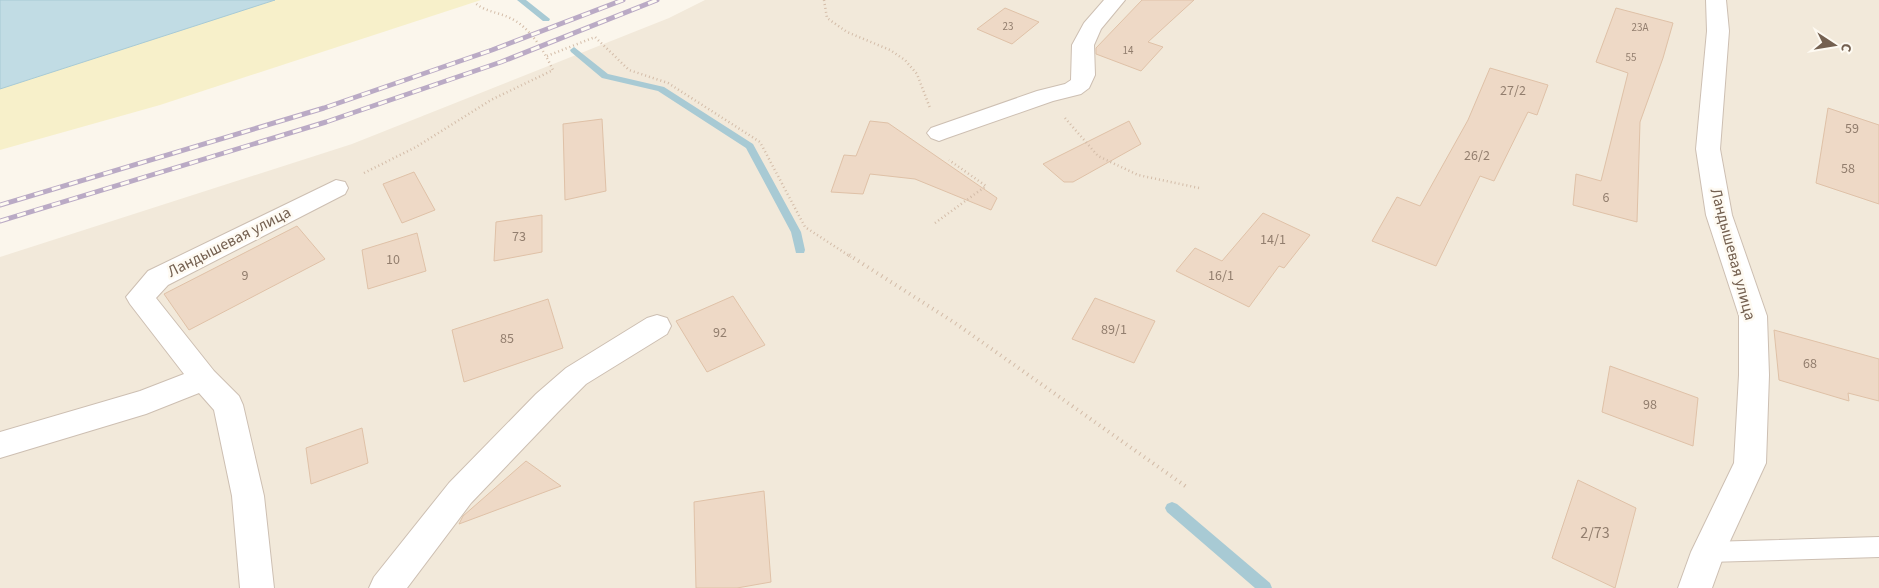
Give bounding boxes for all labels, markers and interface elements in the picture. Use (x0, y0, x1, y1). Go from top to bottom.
house number: 23 (1003, 19, 1013, 34)
house number: 23А (1632, 20, 1648, 35)
north arrow (1809, 20, 1859, 70)
text: С (1835, 41, 1856, 54)
house number: 14 (1123, 43, 1134, 58)
house number: 55 (1626, 50, 1636, 65)
house number: 27/2 (1500, 81, 1526, 101)
house number: 59 (1845, 119, 1859, 139)
house number: 26/2 (1464, 146, 1490, 166)
house number: 58 (1841, 159, 1855, 179)
street label: Ландышевая улица (1705, 185, 1761, 323)
house number: 6 (1603, 188, 1610, 208)
street label: Ландышевая улица (163, 201, 295, 283)
house number: 73 (512, 227, 526, 247)
house number: 14/1 (1260, 230, 1286, 250)
house number: 10 (386, 250, 400, 270)
house number: 9 (242, 266, 249, 286)
house number: 16/1 (1208, 266, 1234, 286)
house number: 89/1 (1101, 320, 1127, 340)
house number: 92 (713, 323, 727, 343)
house number: 85 (500, 329, 514, 349)
house number: 68 (1803, 354, 1817, 374)
house number: 98 (1643, 395, 1657, 415)
house number: 2/73 (1580, 522, 1610, 544)

